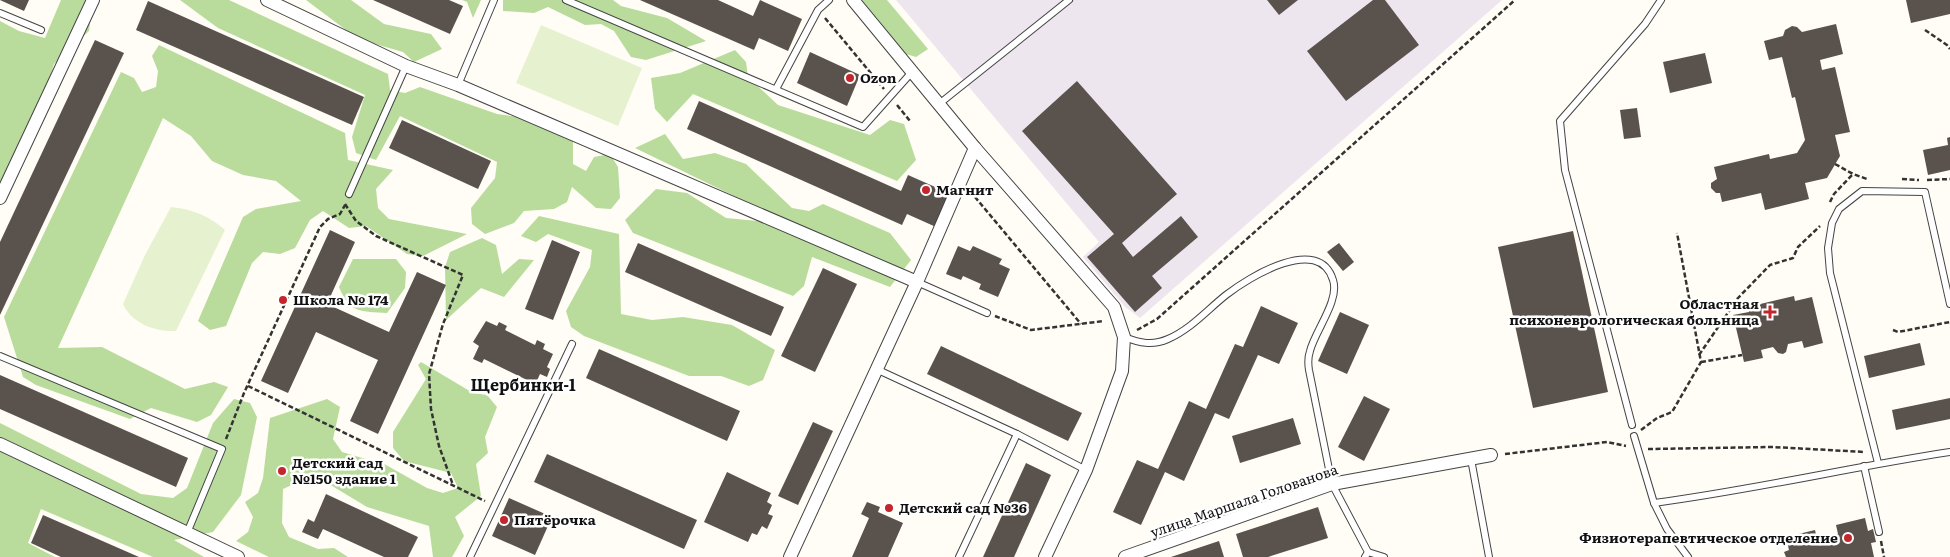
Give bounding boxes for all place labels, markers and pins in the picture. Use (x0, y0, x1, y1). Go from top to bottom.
place label: Ozon (860, 67, 897, 87)
marker: Ozon (844, 72, 856, 84)
place label: Магнит (936, 179, 994, 199)
marker: Магнит (920, 184, 932, 196)
place label: Школа № 174 (293, 289, 389, 309)
place label: Областная психоневрологическая больница (1509, 293, 1760, 329)
marker: Школа № 174 (277, 294, 289, 306)
marker: Областная психоневрологическая больница (1763, 305, 1777, 319)
place label: Детский сад №150 здание 1 (292, 452, 396, 488)
marker: Детский сад №150 здание 1 (276, 465, 288, 477)
place label: Детский сад №36 (899, 497, 1027, 517)
marker: Детский сад №36 (883, 502, 895, 514)
place label: Пятёрочка (514, 509, 597, 529)
marker: Пятёрочка (498, 514, 510, 526)
place label: Физиотерапевтическое отделение (1579, 527, 1838, 547)
marker: Физиотерапевтическое отделение (1842, 532, 1854, 544)

